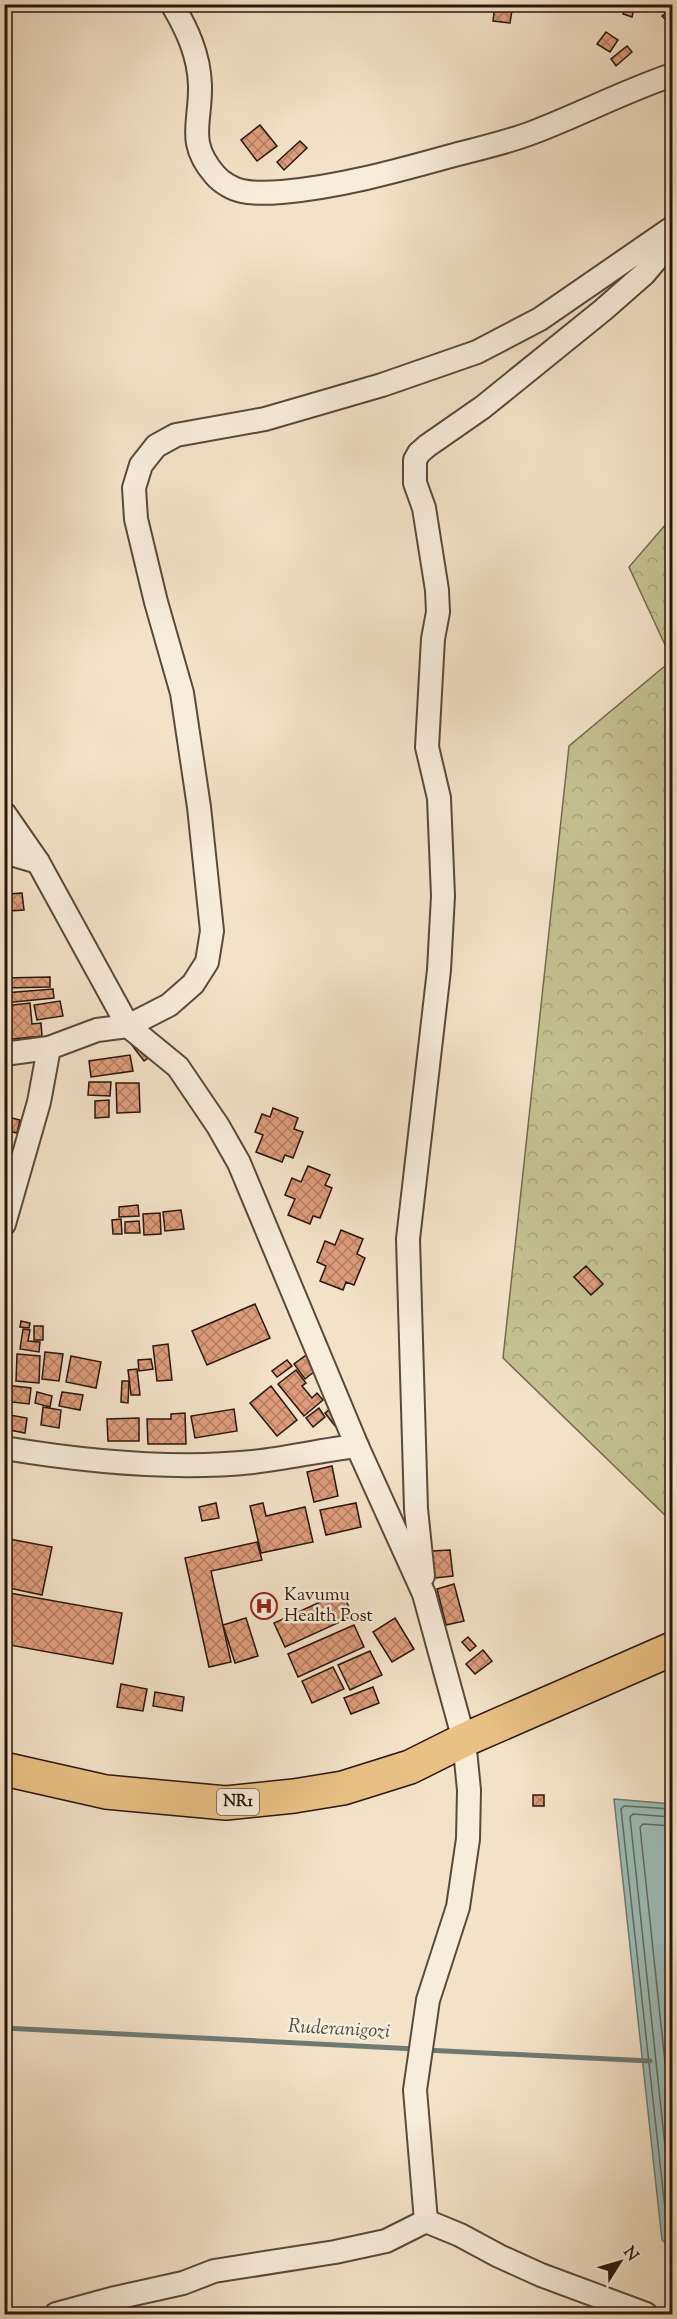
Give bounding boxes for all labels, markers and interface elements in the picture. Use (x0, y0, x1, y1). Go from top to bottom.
place label: Kavumu Health Post (284, 1583, 373, 1630)
hospital icon: Kavumu Health Post (249, 1591, 279, 1621)
road number: NR1 (217, 1789, 259, 1815)
water label: Ruderanigozi (287, 2013, 391, 2047)
north arrow (590, 2232, 650, 2292)
text: N (617, 2242, 643, 2267)

